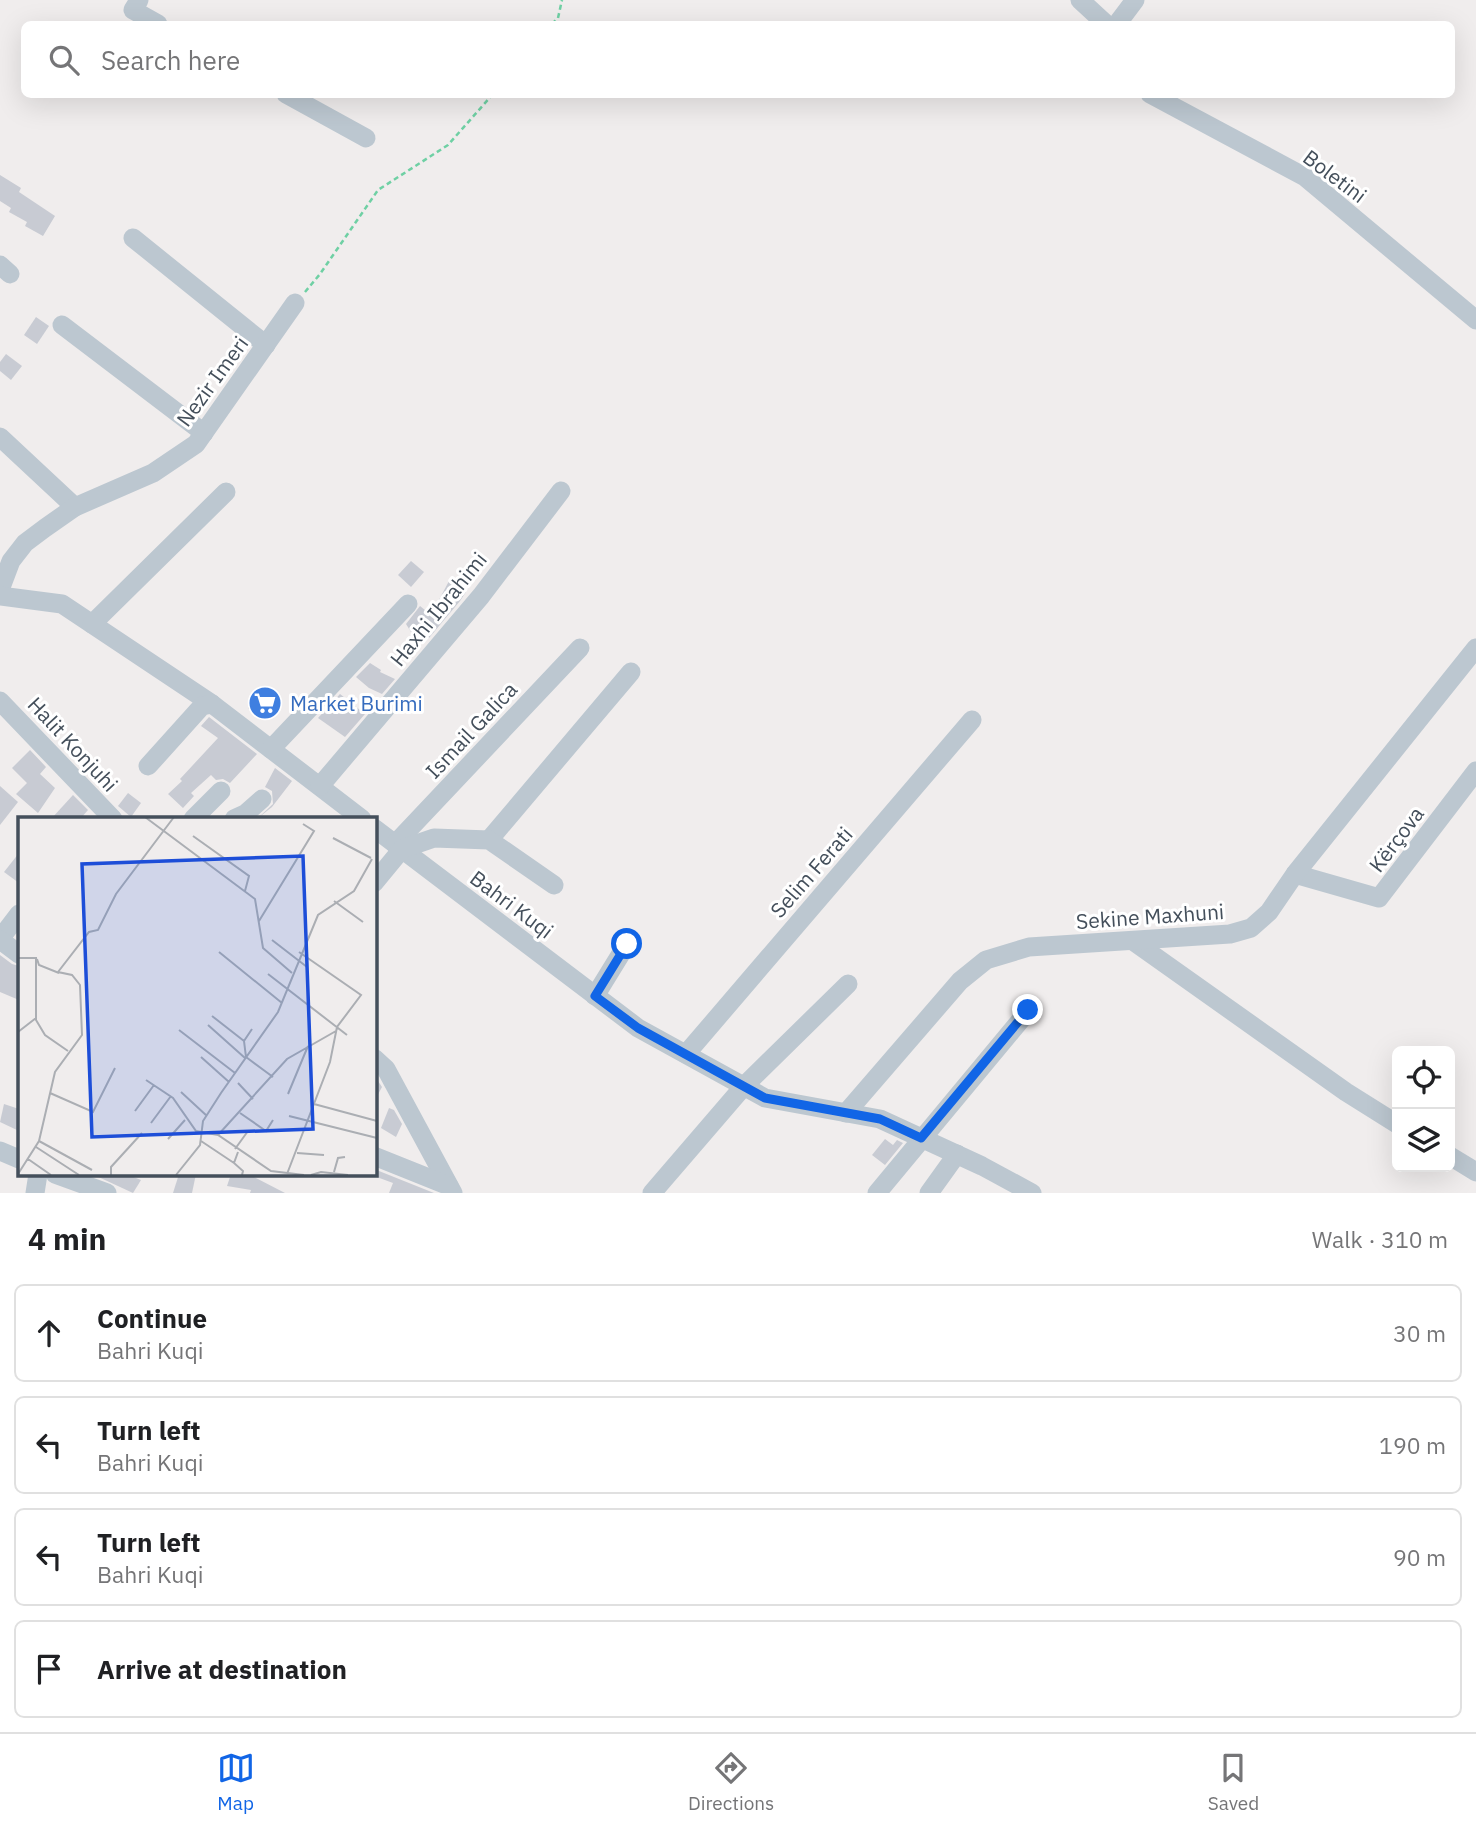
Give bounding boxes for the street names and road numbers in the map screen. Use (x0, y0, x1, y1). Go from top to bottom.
street label: Boletini (1298, 143, 1372, 209)
street label: Nezir Imeri (170, 330, 254, 432)
street label: Haxhi Ibrahimi (383, 546, 493, 672)
street label: Ismail Galica (419, 676, 523, 784)
street label: Halit Konjuhi (22, 691, 124, 797)
street label: Kërçova (1362, 801, 1430, 877)
street label: Selim Ferati (764, 820, 858, 924)
street label: Bahri Kuqi (465, 864, 559, 944)
street label: Sekine Maxhuni (1075, 897, 1225, 935)

